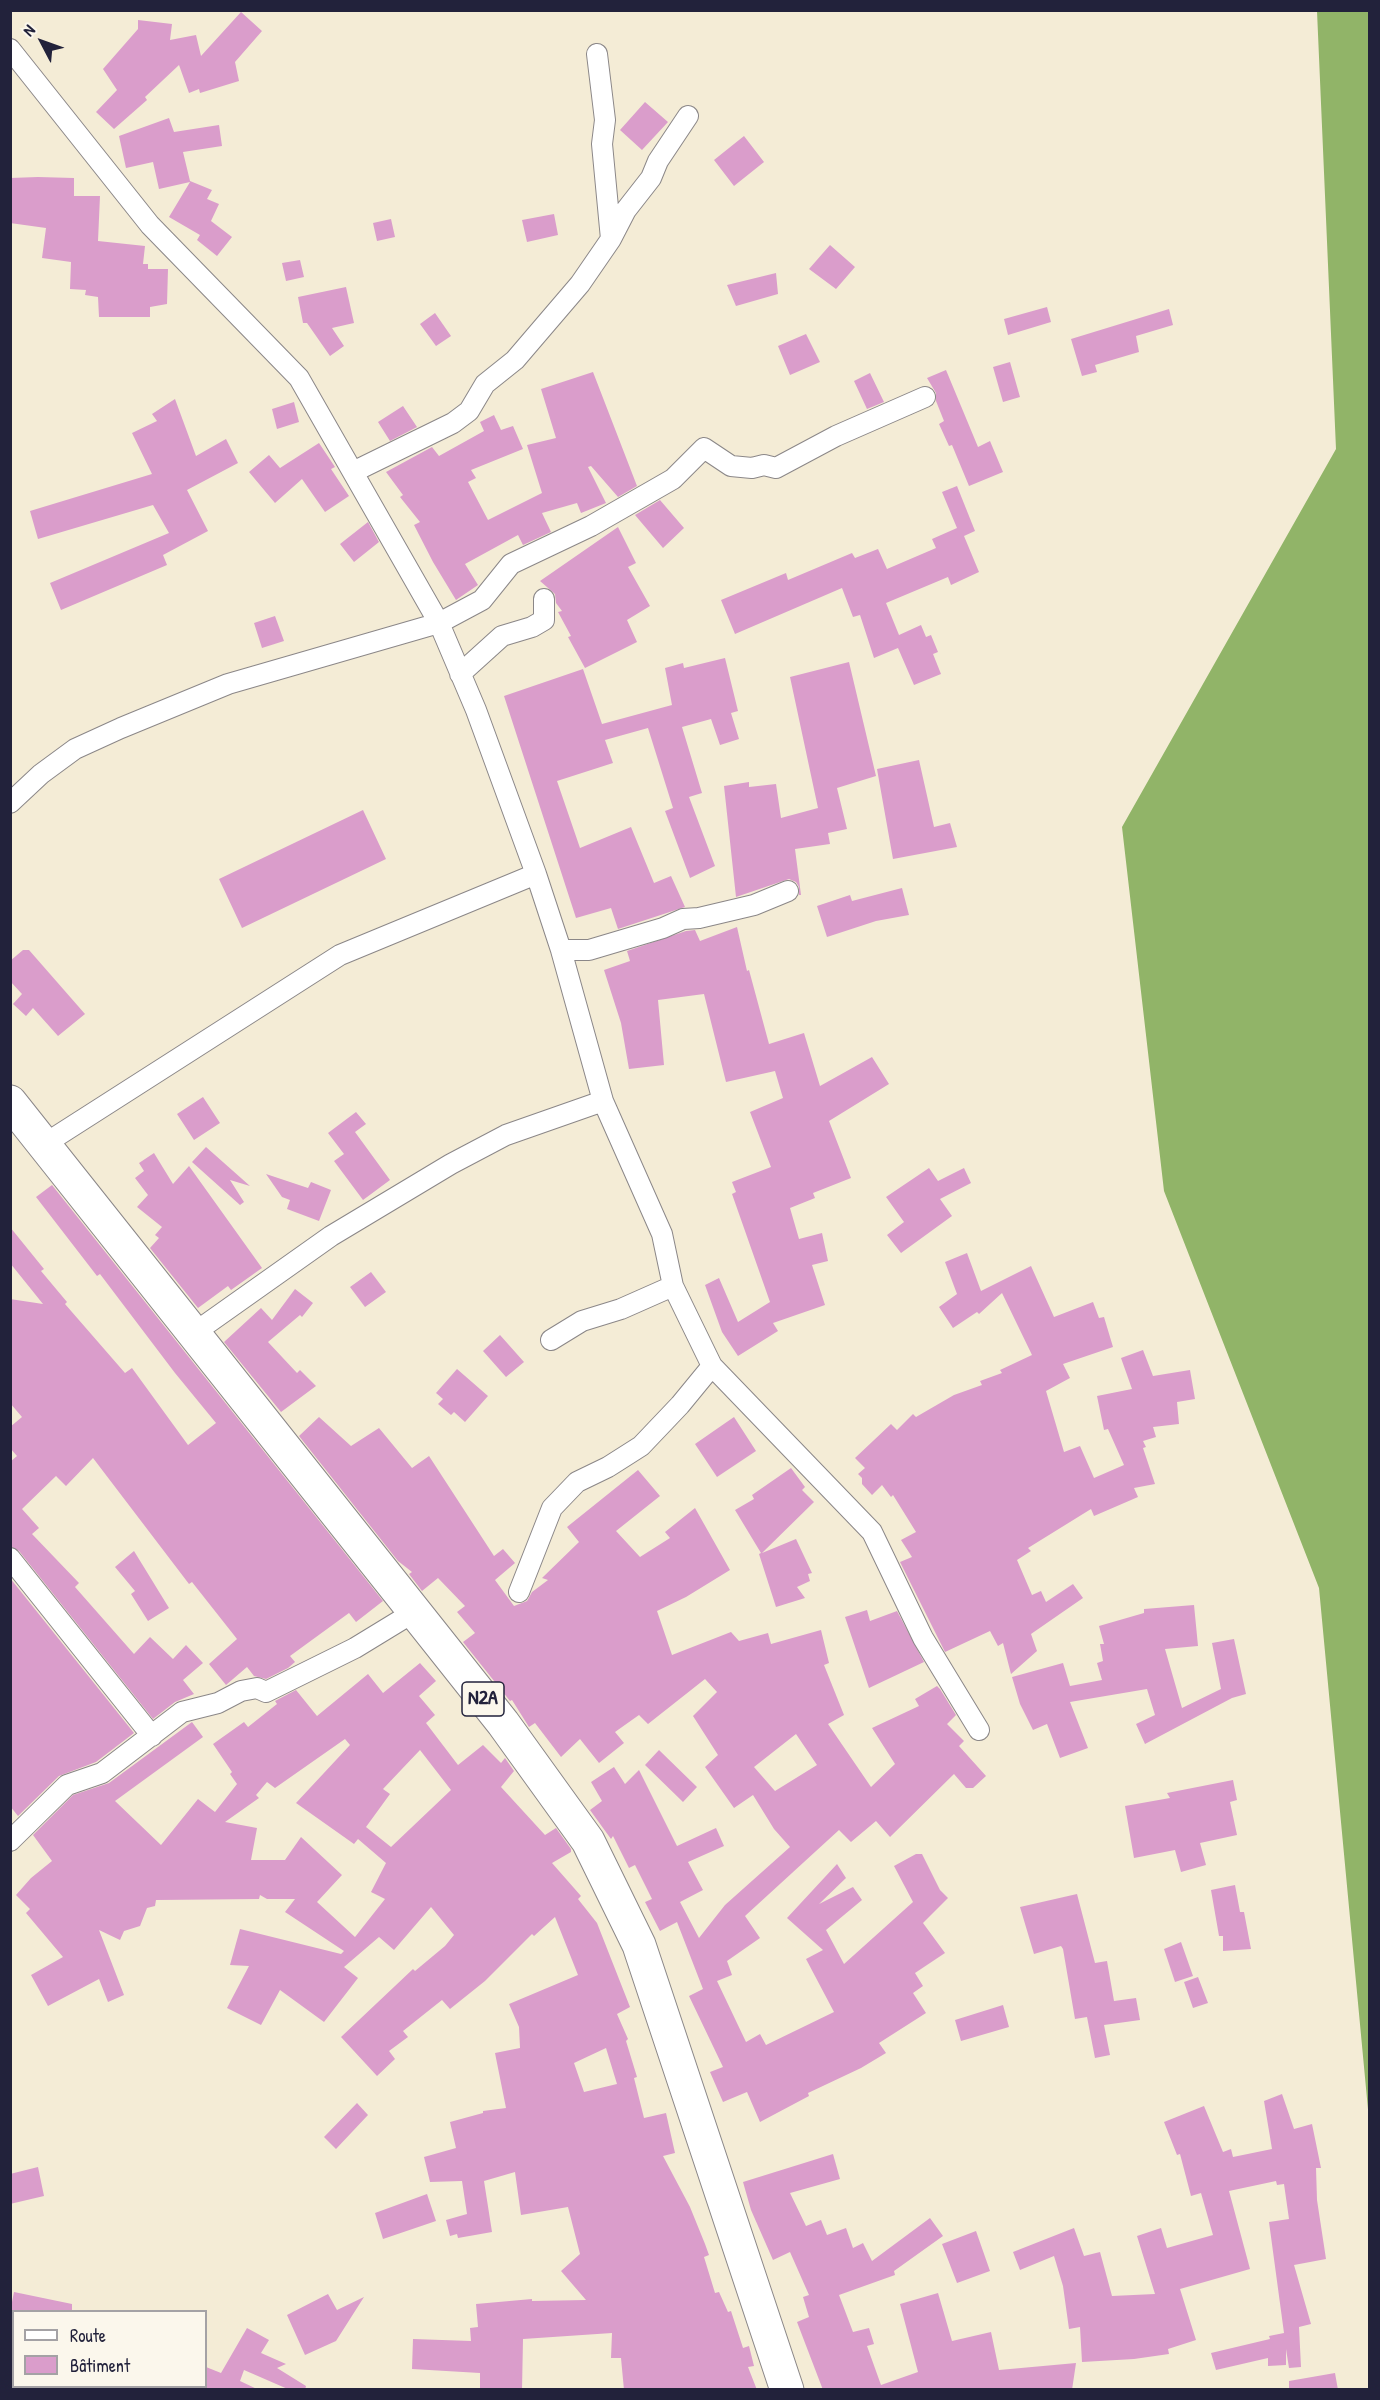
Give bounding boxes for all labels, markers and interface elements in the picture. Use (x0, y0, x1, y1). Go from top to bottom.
north arrow (12, 12, 72, 72)
text: N (17, 20, 40, 41)
road number: N2A (462, 1682, 504, 1716)
legend (12, 2310, 207, 2388)
text: Route (70, 2323, 106, 2348)
text: Bâtiment (70, 2353, 130, 2378)

